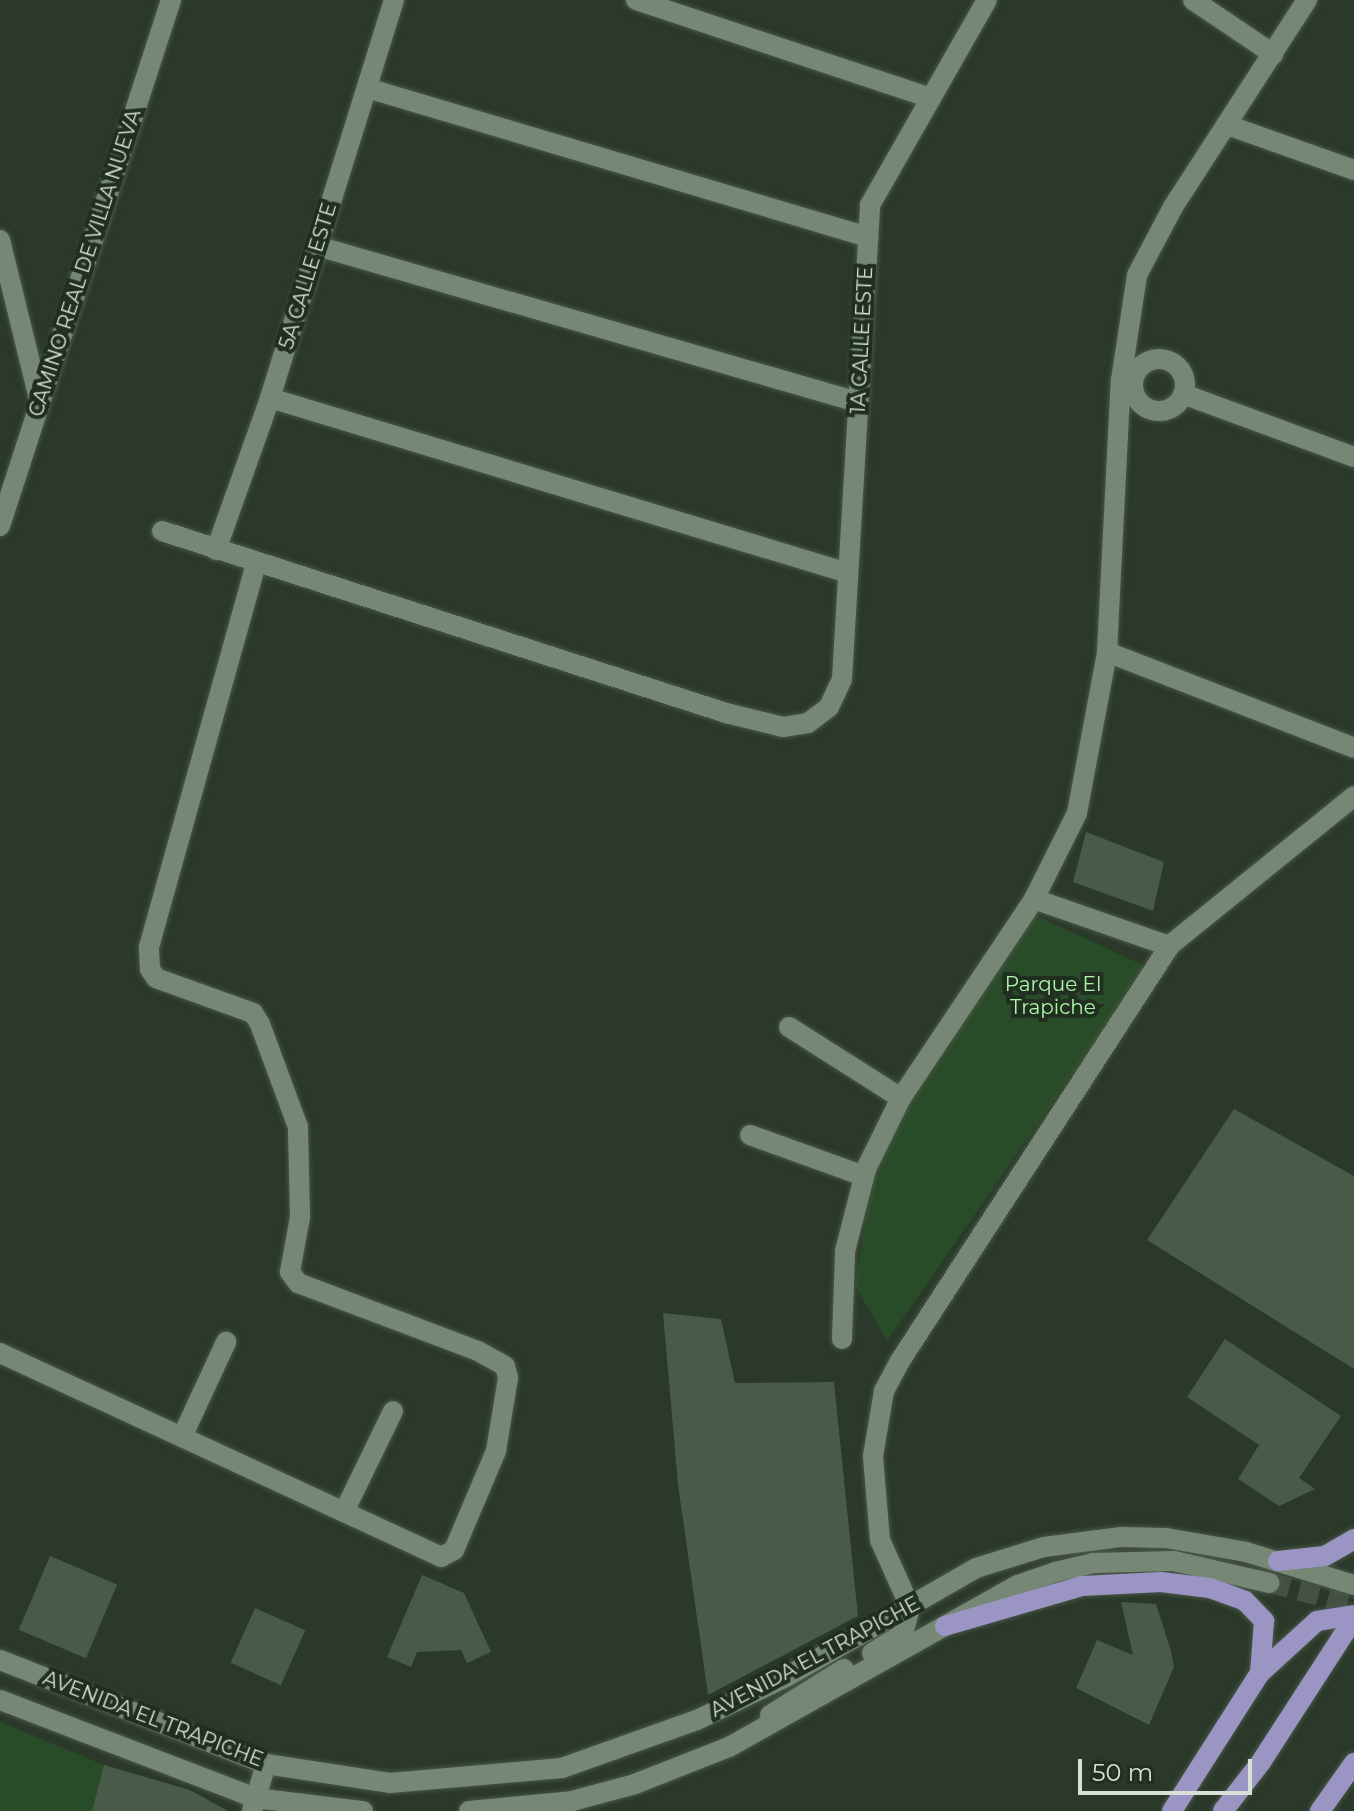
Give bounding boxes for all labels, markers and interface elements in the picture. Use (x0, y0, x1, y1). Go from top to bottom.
street label: CAMINO REAL DE VILLA NUEVA (24, 106, 146, 420)
street label: 5A CALLE ESTE (274, 200, 342, 352)
street label: 1A CALLE ESTE (846, 266, 878, 414)
park label: Parque El Trapiche (1005, 972, 1101, 1019)
street label: AVENIDA EL TRAPICHE (706, 1592, 924, 1722)
street label: AVENIDA EL TRAPICHE (40, 1666, 266, 1772)
scale bar (1082, 1743, 1256, 1793)
text: 50 m (1092, 1758, 1153, 1787)

